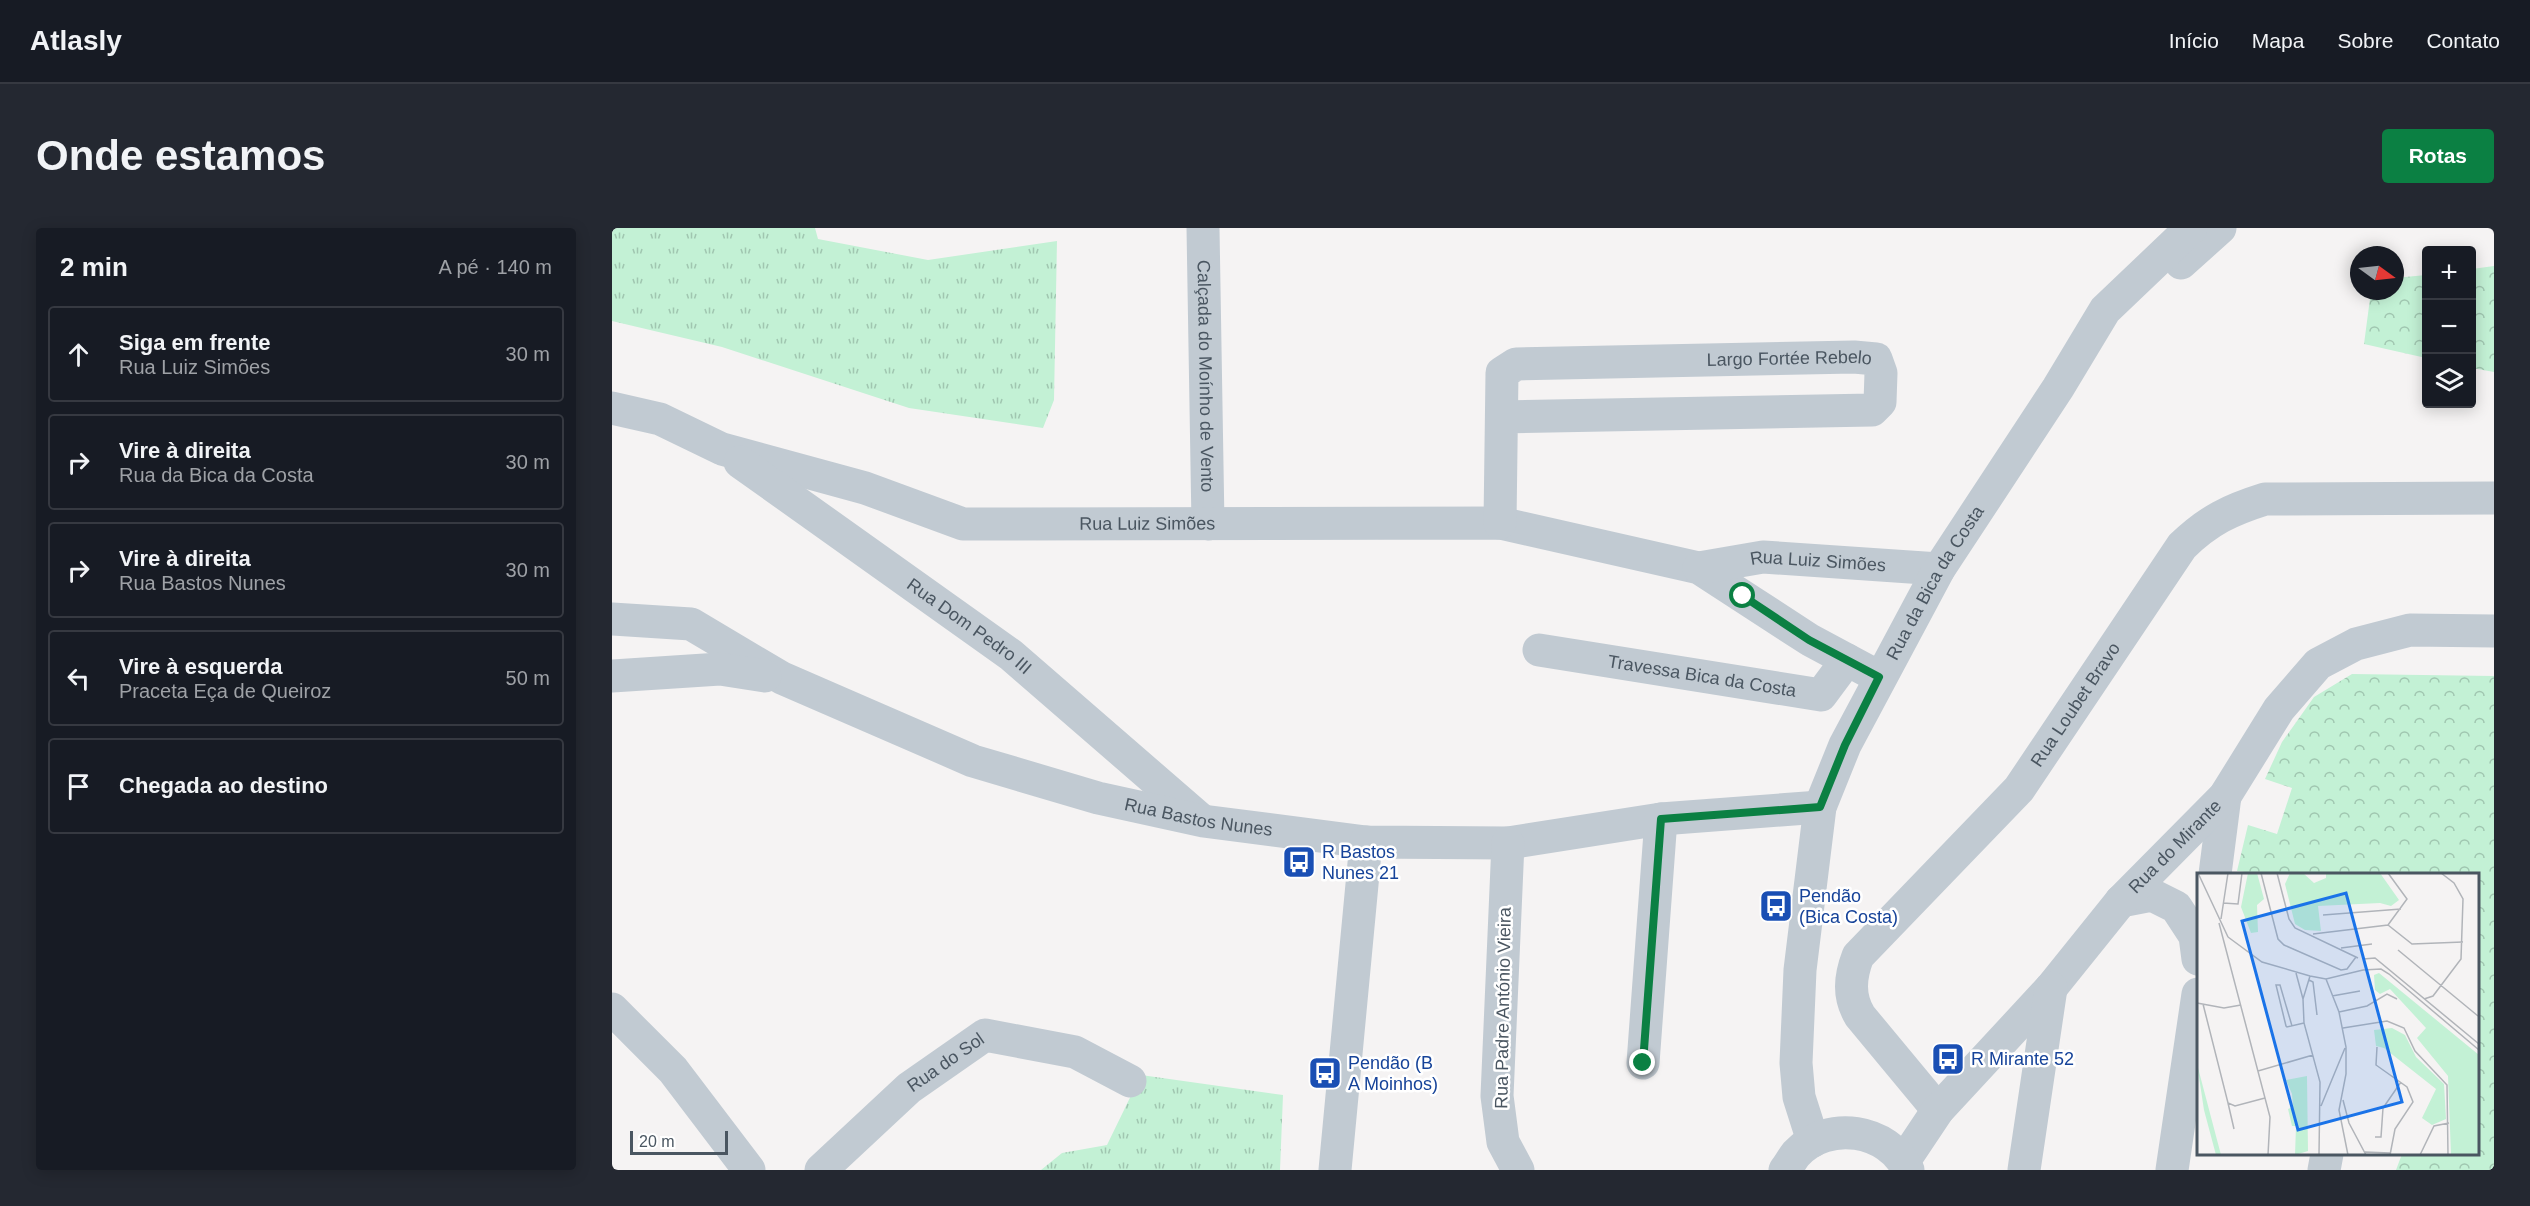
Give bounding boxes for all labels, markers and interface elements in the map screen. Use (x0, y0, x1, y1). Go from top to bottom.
text: Atlasly (30, 25, 122, 56)
text: Início (2169, 29, 2219, 52)
text: Mapa (2252, 29, 2304, 52)
text: Sobre (2337, 29, 2393, 52)
text: Contato (2426, 29, 2500, 52)
button: Rotas (2382, 129, 2494, 183)
text: Onde estamos (36, 132, 325, 179)
north arrow (2350, 246, 2404, 300)
map controls (2422, 246, 2476, 408)
button: + (2422, 246, 2476, 300)
text: 2 min (60, 252, 128, 282)
text: A pé · 140 m (439, 256, 552, 278)
street label: Calçada do Moínho de Vento (1194, 260, 1217, 492)
button: − (2422, 300, 2476, 354)
text: Siga em frente (119, 330, 271, 355)
icon: ahead (62, 338, 95, 371)
text: 30 m (506, 343, 550, 365)
street label: Largo Fortée Rebelo (1706, 347, 1873, 370)
button: layers (2422, 354, 2476, 408)
text: Rua Luiz Simões (119, 356, 270, 378)
text: Vire à direita (119, 438, 251, 463)
icon: right (62, 446, 95, 479)
text: 30 m (506, 451, 550, 473)
text: Rua da Bica da Costa (119, 464, 314, 486)
street label: Rua da Bica da Costa (1882, 501, 1988, 663)
street label: Rua Luiz Simões (1079, 514, 1215, 534)
text: Vire à direita (119, 546, 251, 571)
street label: Rua Luiz Simões (1748, 547, 1887, 575)
icon: right (62, 554, 95, 587)
text: 30 m (506, 559, 550, 581)
text: Rua Bastos Nunes (119, 572, 286, 594)
street label: Rua Dom Pedro III (903, 574, 1036, 678)
route start (1729, 582, 1755, 608)
street label: Rua Loubet Bravo (2027, 639, 2124, 771)
street label: Travessa Bica da Costa (1606, 651, 1799, 701)
text: Vire à esquerda (119, 654, 282, 679)
icon: left (62, 662, 95, 695)
text: 50 m (506, 667, 550, 689)
text: Praceta Eça de Queiroz (119, 680, 331, 702)
icon: arrive (62, 770, 95, 803)
text: Chegada ao destino (119, 773, 328, 798)
street label: Rua Bastos Nunes (1123, 794, 1274, 840)
street label: Rua do Mirante (2125, 796, 2225, 897)
place label: R Bastos Nunes 21 (1322, 842, 1399, 883)
bus stop icon: R Bastos Nunes 21 (1281, 844, 1317, 880)
inset map (2197, 873, 2479, 1155)
place label: Pendão (Bica Costa) (1799, 886, 1898, 927)
bus stop icon: Pendão (Bica Costa) (1758, 888, 1794, 924)
street label: Rua Padre António Vieira (1491, 906, 1515, 1109)
street label: Rua do Sol (903, 1029, 988, 1096)
bus stop icon: R Mirante 52 (1930, 1041, 1966, 1077)
route end (1629, 1049, 1655, 1075)
place label: R Mirante 52 (1971, 1049, 2074, 1069)
place label: Pendão (B A Moinhos) (1348, 1053, 1438, 1094)
bus stop icon: Pendão (B A Moinhos) (1307, 1055, 1343, 1091)
scale bar (630, 1128, 728, 1156)
text: 20 m (639, 1133, 675, 1150)

